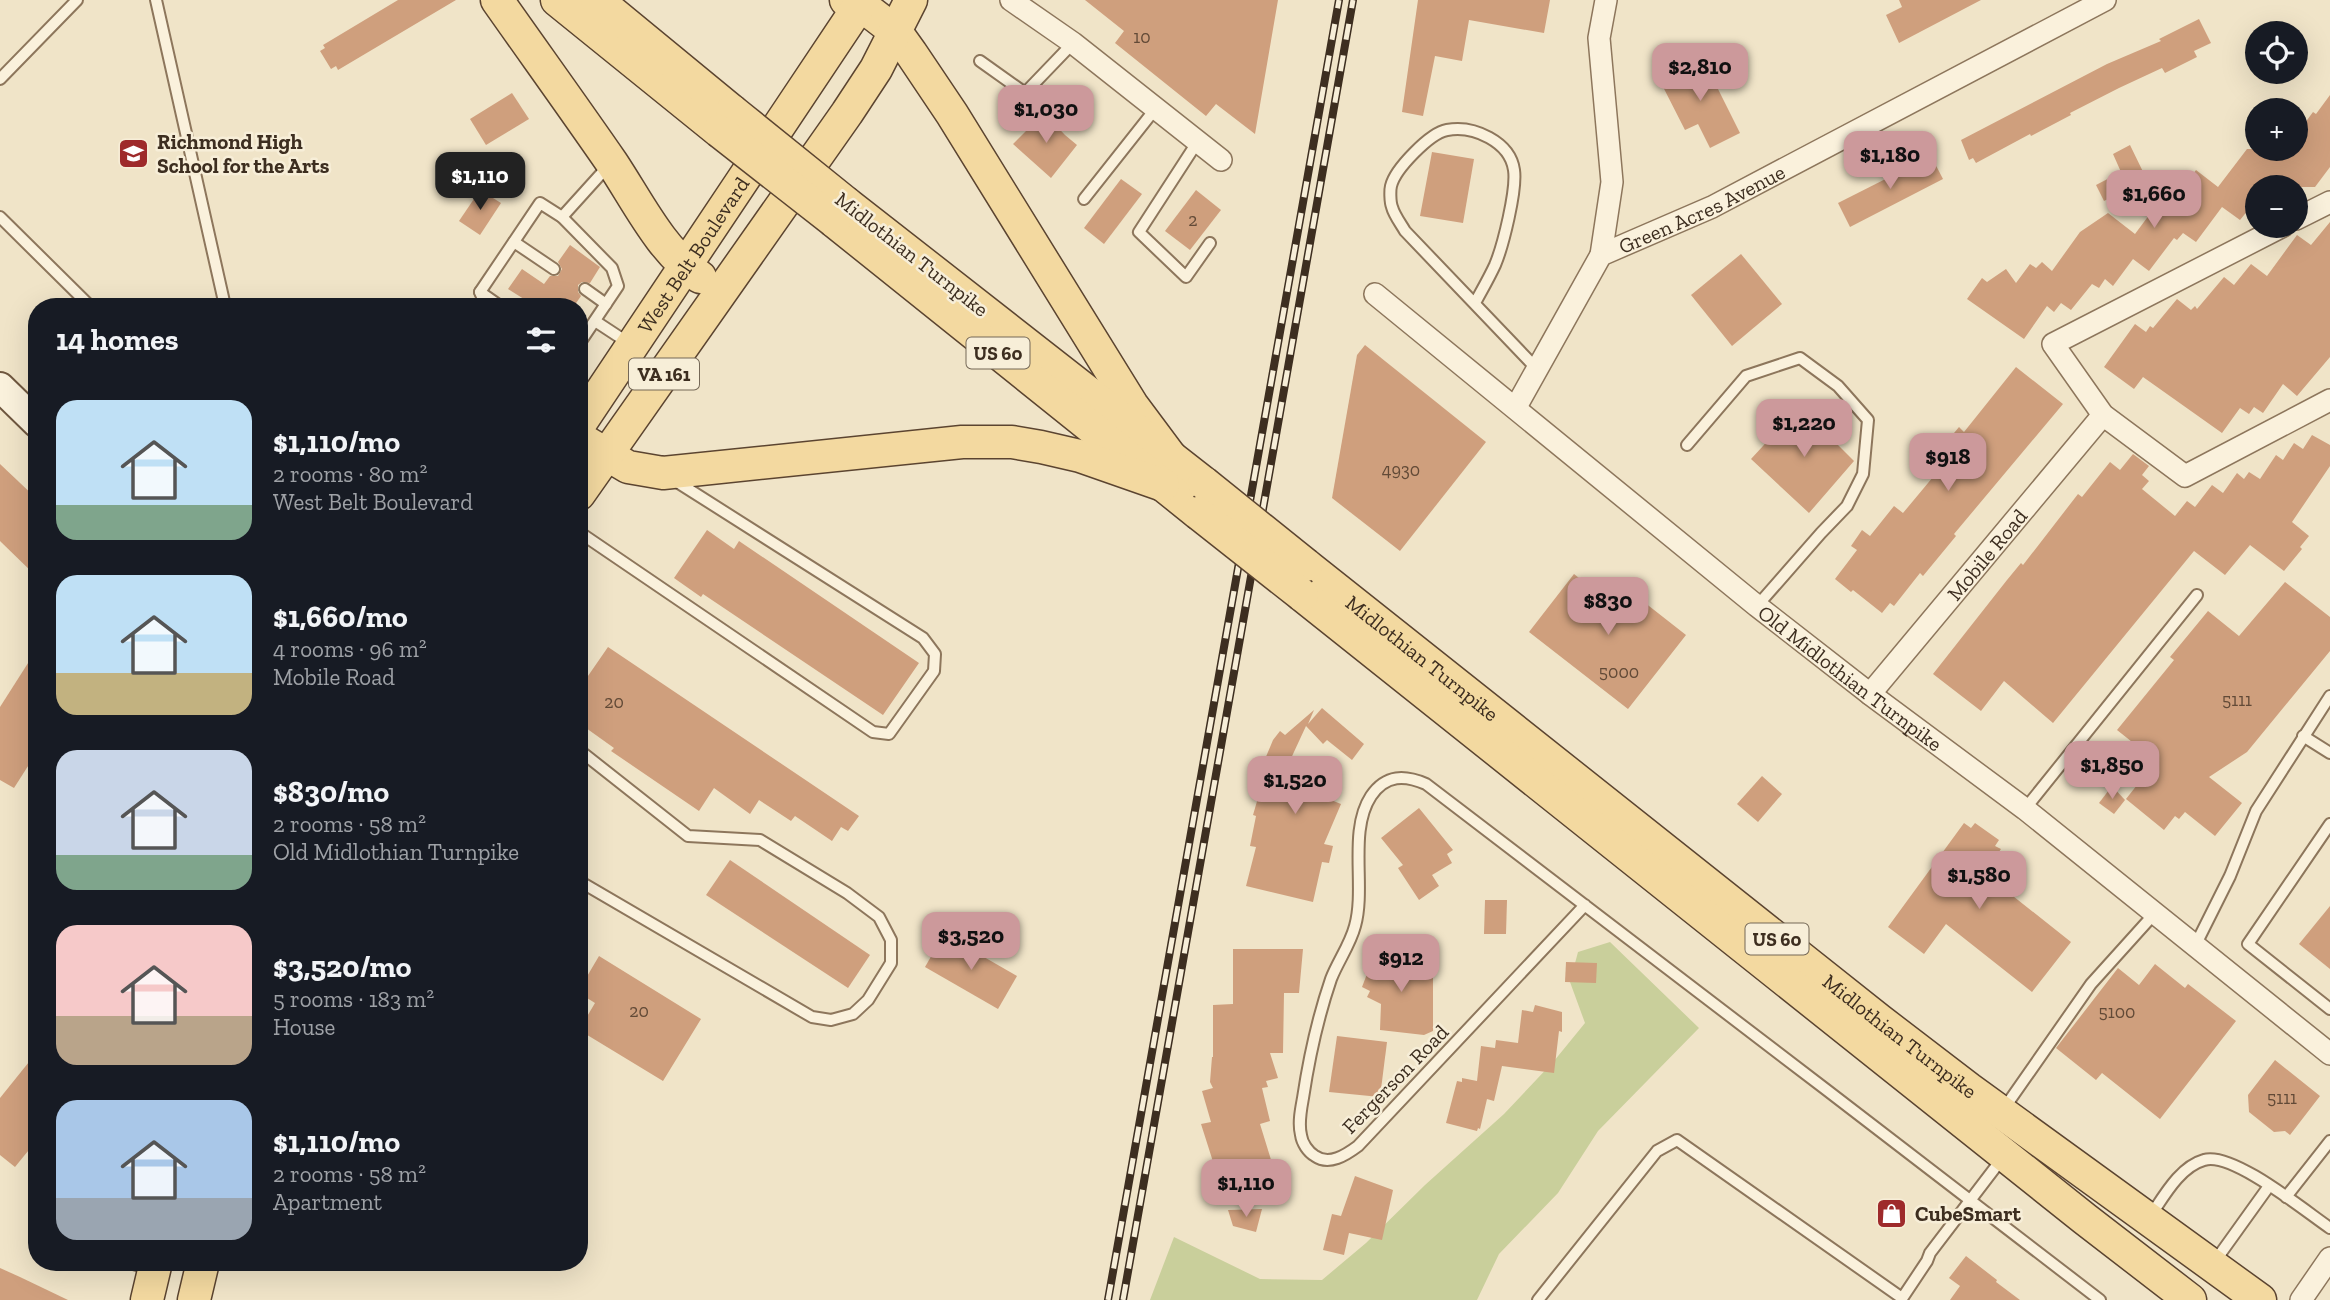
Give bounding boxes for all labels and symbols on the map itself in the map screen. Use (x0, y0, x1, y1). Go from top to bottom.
house number: 10 (1133, 26, 1151, 48)
pin: $2,810 (1643, 43, 1757, 103)
pin: $1,030 (989, 86, 1103, 145)
place label: Richmond High School for the Arts (157, 129, 330, 178)
pin: $1,180 (1833, 132, 1947, 191)
school or university icon: Richmond High School for the Arts (117, 136, 151, 170)
pin: $1,110 (423, 152, 537, 212)
street label: Green Acres Avenue (1615, 158, 1789, 258)
pin: $1,660 (2097, 170, 2211, 230)
street label: West Belt Boulevard (632, 171, 754, 337)
street label: Midlothian Turnpike (830, 186, 994, 322)
house number: 2 (1188, 209, 1198, 231)
road number: US 60 (967, 338, 1030, 368)
road number: VA 161 (629, 358, 699, 390)
pin: $1,220 (1747, 400, 1861, 459)
pin: $918 (1907, 434, 1989, 493)
house number: 4930 (1382, 459, 1420, 481)
street label: Mobile Road (1941, 503, 2032, 605)
pin: $830 (1567, 578, 1649, 637)
street label: Midlothian Turnpike (1341, 589, 1504, 726)
street label: Old Midlothian Turnpike (1754, 599, 1947, 756)
house number: 5000 (1599, 661, 1639, 683)
house number: 5111 (2222, 689, 2252, 711)
house number: 20 (604, 691, 624, 713)
pin: $1,850 (2055, 742, 2169, 801)
pin: $1,520 (1238, 756, 1352, 816)
pin: $1,580 (1922, 852, 2036, 911)
pin: $3,520 (914, 912, 1028, 972)
road number: US 60 (1746, 923, 1809, 954)
pin: $912 (1360, 934, 1442, 994)
street label: Midlothian Turnpike (1818, 968, 1982, 1103)
house number: 20 (629, 1000, 649, 1022)
house number: 5100 (2099, 1001, 2135, 1023)
street label: Fergerson Road (1337, 1019, 1454, 1139)
house number: 5111 (2267, 1087, 2297, 1109)
pin: $1,110 (1189, 1160, 1303, 1219)
shop icon: CubeSmart (1875, 1196, 1909, 1230)
place label: CubeSmart (1915, 1201, 2022, 1226)

